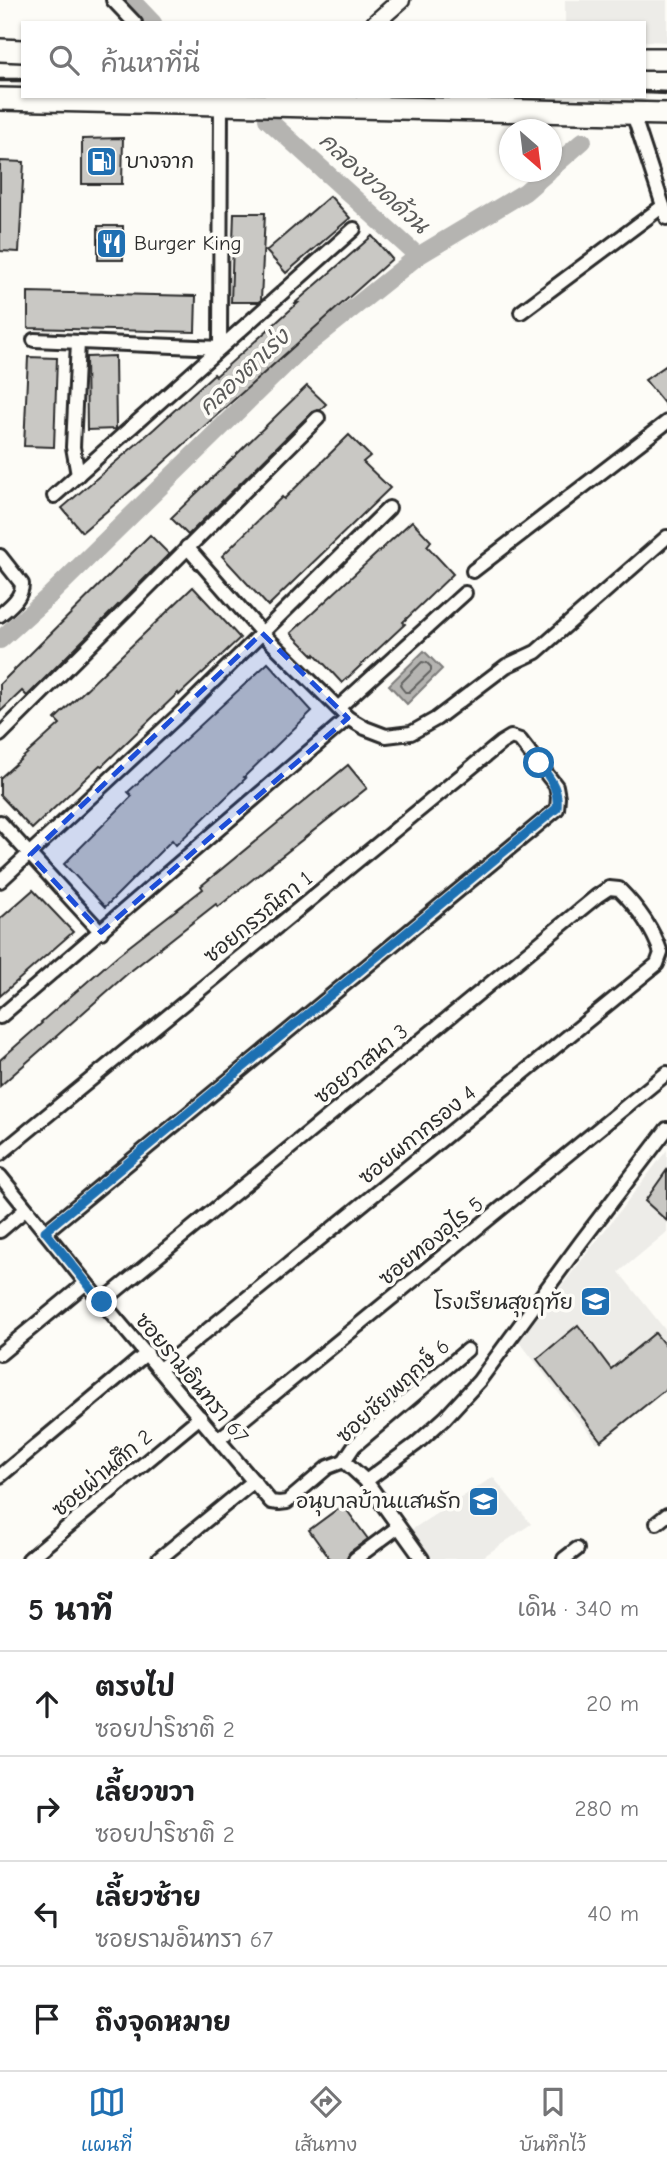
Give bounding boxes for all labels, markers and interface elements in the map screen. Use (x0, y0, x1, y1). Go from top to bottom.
search box (21, 21, 646, 98)
icon: search (45, 41, 83, 79)
text: ค้นหาที่นี่ (101, 49, 200, 79)
north arrow (499, 119, 562, 182)
water label: คลองขวดด้วน (314, 126, 436, 240)
fuel station icon: บางจาก (85, 144, 119, 178)
place label: บางจาก (125, 149, 194, 173)
restaurant icon: Burger King (94, 226, 128, 260)
place label: Burger King (134, 231, 242, 255)
water label: คลองตาเร่ง (193, 321, 296, 421)
route start (523, 747, 554, 778)
street label: ซอยกรรณิกา 1 (199, 866, 317, 968)
street label: ซอยวาสนา 3 (310, 1019, 412, 1109)
street label: ซอยผกากรอง 4 (354, 1081, 480, 1189)
street label: ซอยทองอุไร 5 (373, 1191, 490, 1293)
school or university icon: โรงเรียนสุขฤทัย (579, 1285, 613, 1319)
route end (86, 1286, 117, 1317)
place label: โรงเรียนสุขฤทัย (434, 1289, 573, 1318)
street label: ซอยรามอินทรา 67 (131, 1308, 254, 1448)
street label: ซอยชัยพฤกษ์ 6 (331, 1333, 456, 1449)
street label: ซอยผ่านศึก 2 (47, 1424, 157, 1522)
school or university icon: อนุบาลบ้านแสนรัก (467, 1484, 501, 1518)
place label: อนุบาลบ้านแสนรัก (296, 1488, 461, 1517)
text: 5 นาที (28, 1593, 112, 1628)
text: เดิน · 340 m (518, 1595, 639, 1622)
text: ตรงไป (95, 1673, 175, 1703)
icon: ahead (28, 1685, 66, 1723)
text: 20 m (586, 1690, 639, 1717)
text: ซอยปาริชาติ 2 (95, 1716, 235, 1743)
text: เลี้ยวขวา (95, 1778, 195, 1808)
icon: right (28, 1790, 66, 1828)
text: 280 m (574, 1795, 639, 1822)
text: ซอยปาริชาติ 2 (95, 1821, 235, 1848)
text: เลี้ยวซ้าย (95, 1883, 201, 1913)
icon: left (28, 1895, 66, 1933)
text: 40 m (587, 1900, 639, 1927)
text: ซอยรามอินทรา 67 (95, 1926, 273, 1953)
icon: arrive (28, 2000, 66, 2038)
text: ถึงจุดหมาย (95, 2008, 231, 2038)
tab: แผนที่ (81, 2083, 132, 2158)
tab: เส้นทาง (294, 2083, 357, 2158)
tab: บันทึกไว้ (519, 2083, 586, 2158)

